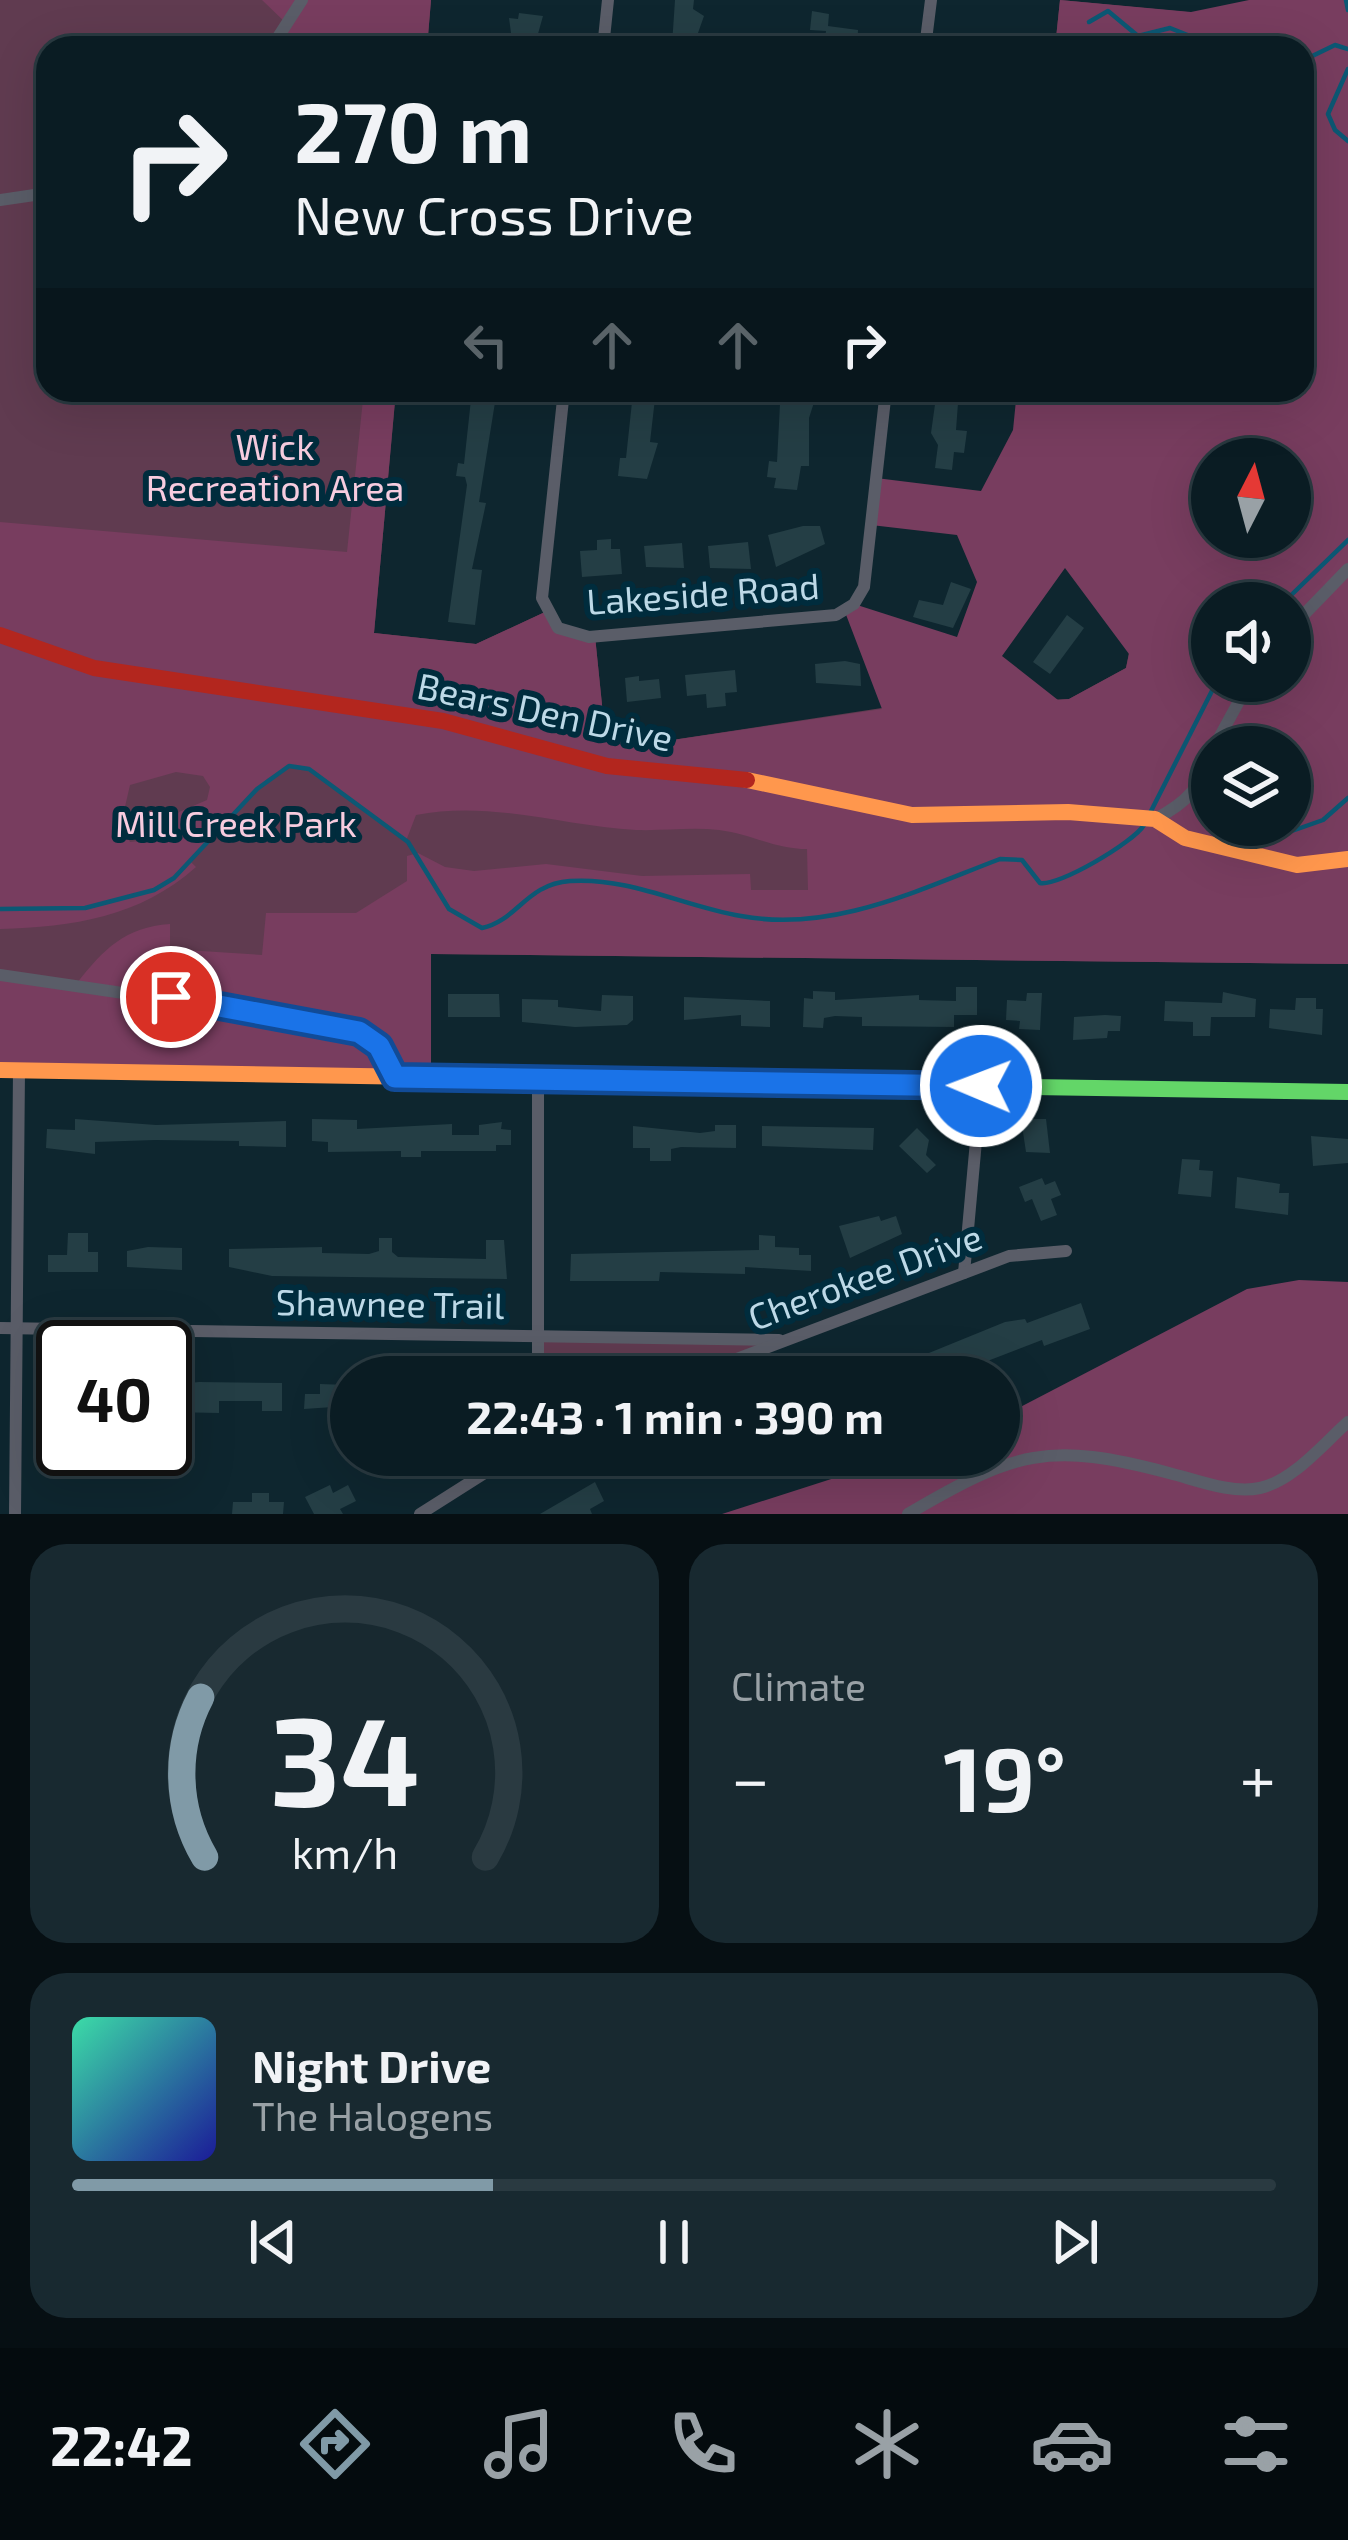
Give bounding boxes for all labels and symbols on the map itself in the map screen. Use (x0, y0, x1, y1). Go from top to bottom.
park label: Wick Recreation Area (146, 424, 404, 508)
north arrow (1191, 438, 1311, 558)
street label: Lakeside Road (585, 563, 821, 622)
street label: Bears Den Drive (414, 662, 677, 759)
park label: Mill Creek Park (115, 801, 357, 844)
pin (120, 946, 222, 1048)
position arrow (918, 1023, 1044, 1149)
street label: Cherokee Drive (742, 1213, 987, 1338)
street label: Shawnee Trail (275, 1279, 505, 1326)
speed limit sign: 40 (36, 1320, 192, 1476)

